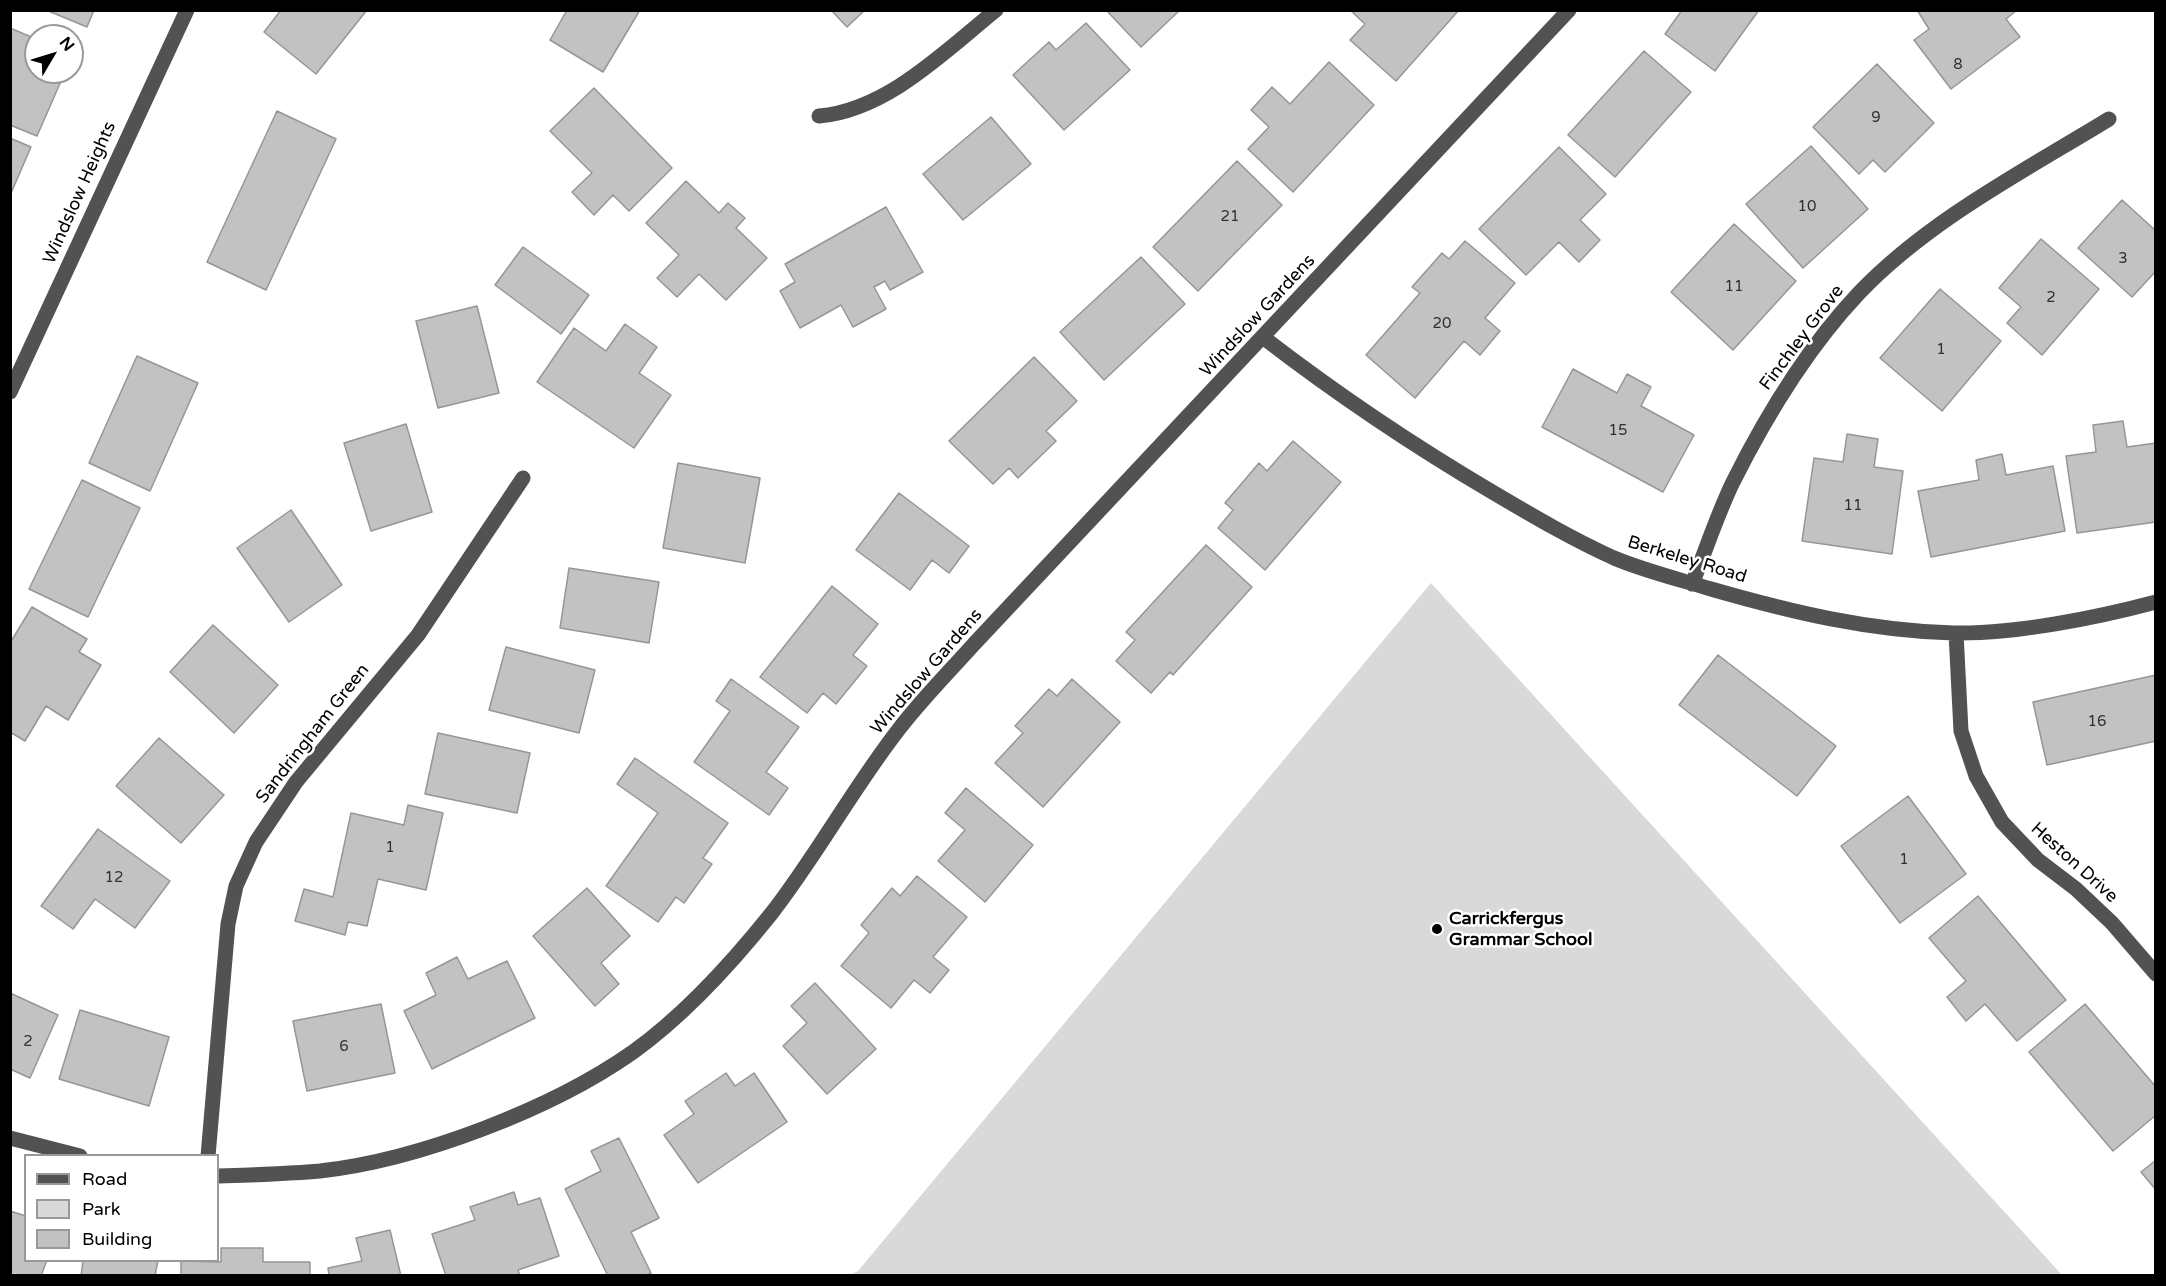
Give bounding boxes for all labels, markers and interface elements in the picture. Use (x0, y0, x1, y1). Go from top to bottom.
north arrow (24, 24, 84, 84)
text: N (55, 33, 78, 55)
house number: 8 (1953, 56, 1963, 74)
house number: 9 (1871, 109, 1881, 127)
street label: Windslow Heights (39, 119, 121, 267)
house number: 10 (1798, 198, 1816, 216)
house number: 21 (1221, 208, 1239, 226)
street label: Windslow Gardens (1196, 250, 1320, 382)
house number: 3 (2118, 250, 2128, 268)
house number: 11 (1725, 278, 1743, 296)
street label: Finchley Grove (1755, 281, 1849, 395)
house number: 2 (2046, 289, 2056, 307)
house number: 20 (1433, 315, 1451, 333)
house number: 1 (1936, 341, 1946, 359)
house number: 15 (1609, 422, 1627, 440)
house number: 11 (1844, 497, 1862, 515)
street label: Berkeley Road (1625, 532, 1749, 588)
street label: Windslow Gardens (867, 605, 987, 739)
street label: Sandringham Green (252, 660, 374, 808)
house number: 16 (2088, 713, 2106, 731)
street label: Heston Drive (2026, 818, 2122, 908)
house number: 1 (385, 839, 395, 857)
house number: 1 (1899, 851, 1909, 869)
house number: 12 (105, 869, 123, 887)
place label: Carrickfergus Grammar School (1449, 908, 1592, 950)
marker: Carrickfergus Grammar School (1430, 922, 1444, 936)
house number: 2 (23, 1033, 33, 1051)
house number: 6 (339, 1038, 349, 1056)
legend (24, 1154, 219, 1262)
text: Road (82, 1168, 127, 1190)
text: Park (82, 1198, 120, 1220)
text: Building (82, 1228, 152, 1250)

